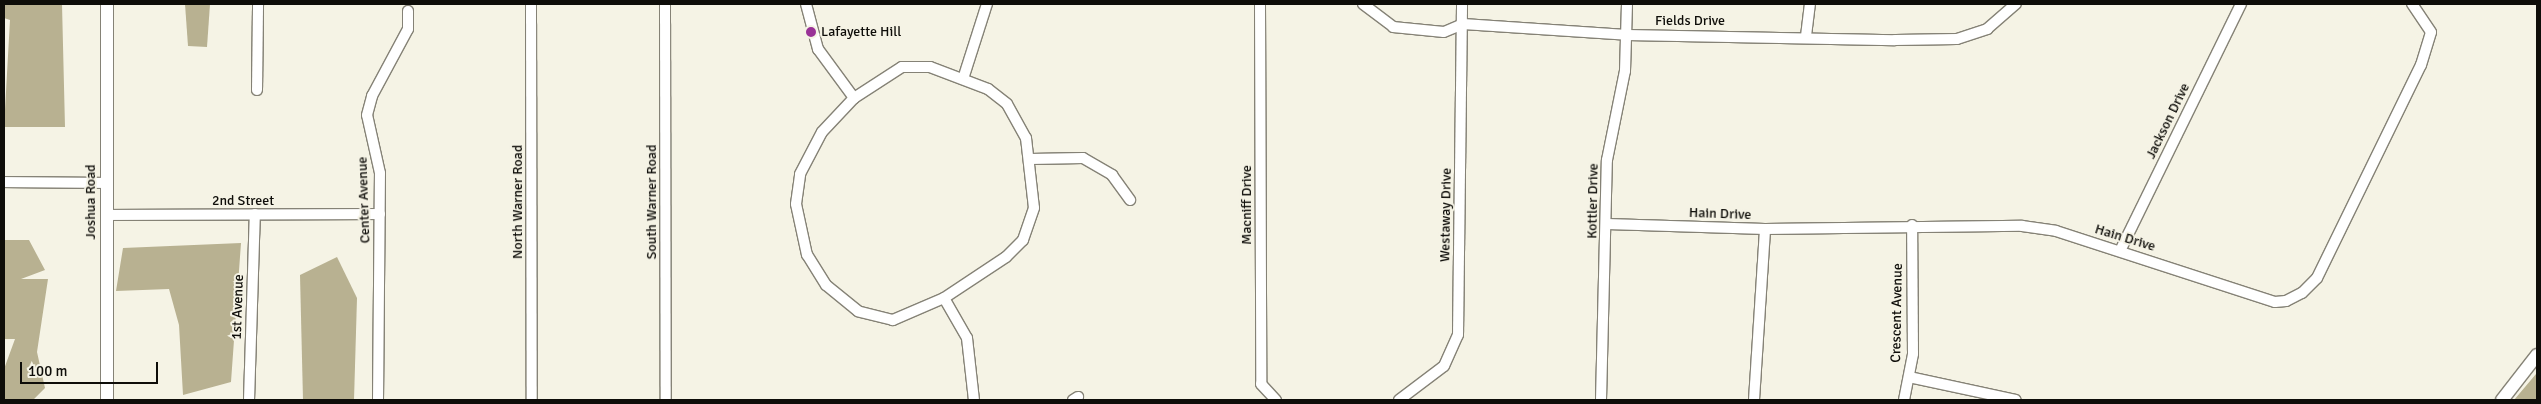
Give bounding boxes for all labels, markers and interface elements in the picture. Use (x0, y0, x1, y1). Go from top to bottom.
street label: Fields Drive (1655, 13, 1725, 29)
place label: Lafayette Hill (821, 24, 901, 40)
marker: Lafayette Hill (805, 26, 817, 38)
street label: Jackson Drive (2142, 80, 2194, 162)
street label: North Warner Road (510, 145, 526, 259)
street label: South Warner Road (644, 145, 660, 259)
street label: Center Avenue (354, 156, 374, 244)
street label: Kottler Drive (1584, 163, 1602, 239)
street label: Joshua Road (83, 164, 99, 240)
street label: Macniff Drive (1239, 165, 1255, 245)
street label: Westaway Drive (1437, 168, 1455, 262)
street label: 2nd Street (212, 193, 274, 209)
street label: Hain Drive (1689, 205, 1751, 223)
street label: Hain Drive (2093, 221, 2157, 255)
street label: Crescent Avenue (1888, 263, 1906, 363)
street label: 1st Avenue (228, 274, 248, 340)
scale bar (22, 352, 160, 384)
text: 100 m (28, 362, 68, 380)

